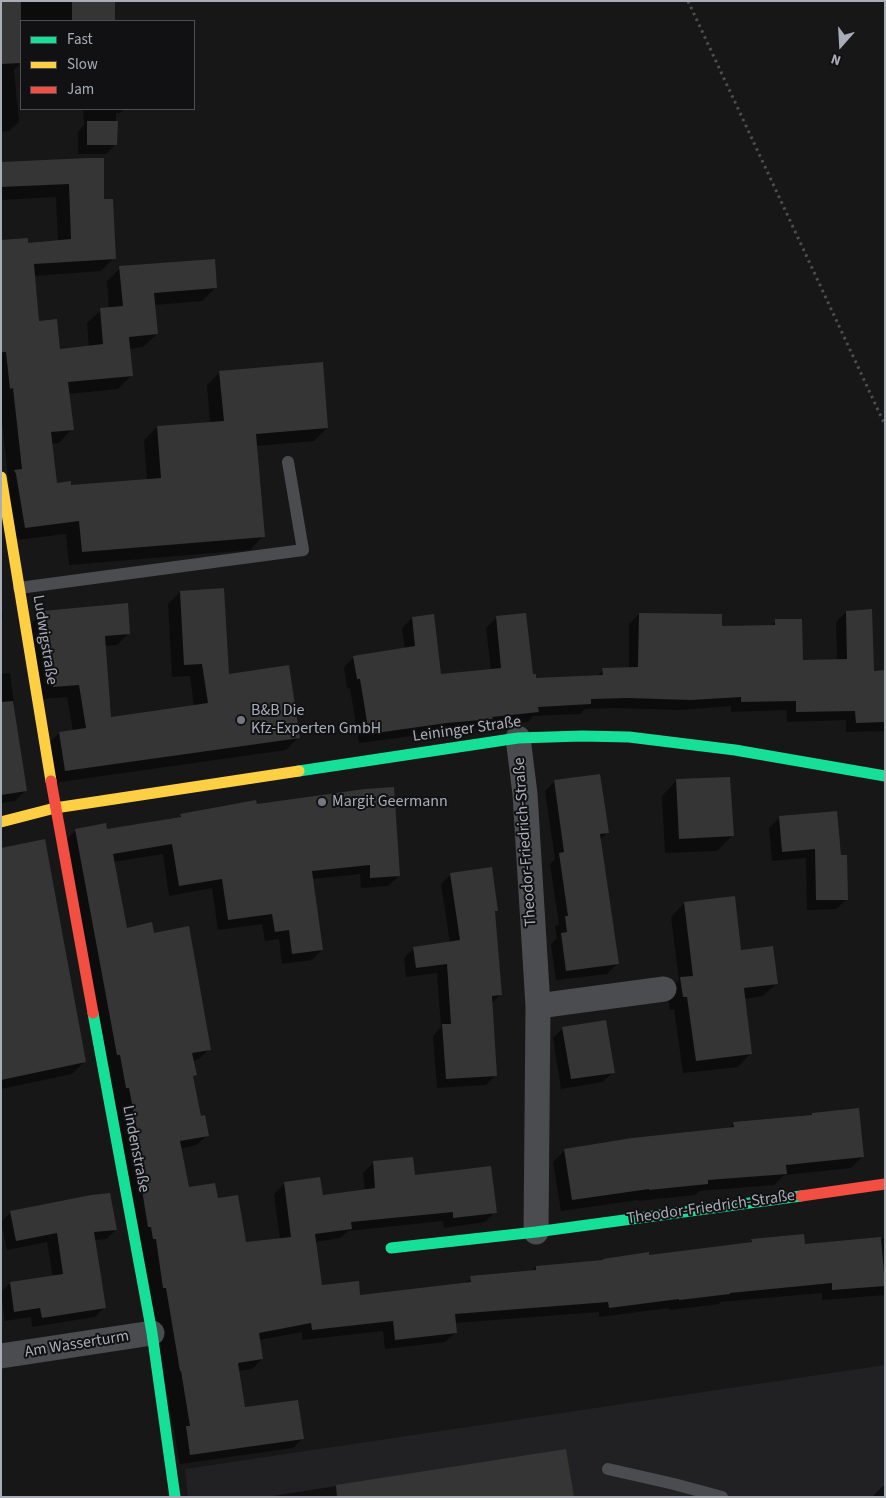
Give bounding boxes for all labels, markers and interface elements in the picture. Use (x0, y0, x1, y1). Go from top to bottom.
legend (20, 20, 195, 110)
north arrow (816, 20, 866, 70)
text: Fast (67, 29, 93, 50)
text: N (828, 48, 844, 70)
text: Slow (67, 54, 98, 75)
text: Jam (67, 79, 94, 100)
street label: Ludwigstraße (27, 594, 61, 686)
place label: B&B Die Kfz-Experten GmbH (251, 701, 381, 739)
street label: Leininger Straße (411, 713, 523, 747)
marker: B&B Die Kfz-Experten GmbH (235, 714, 247, 726)
street label: Theodor-Friedrich-Straße (511, 757, 541, 927)
place label: Margit Geermann (332, 792, 448, 812)
marker: Margit Geermann (316, 796, 328, 808)
street label: Lindenstraße (117, 1104, 153, 1194)
street label: Theodor-Friedrich-Straße (626, 1187, 796, 1229)
street label: Am Wasserturm (23, 1327, 131, 1363)

